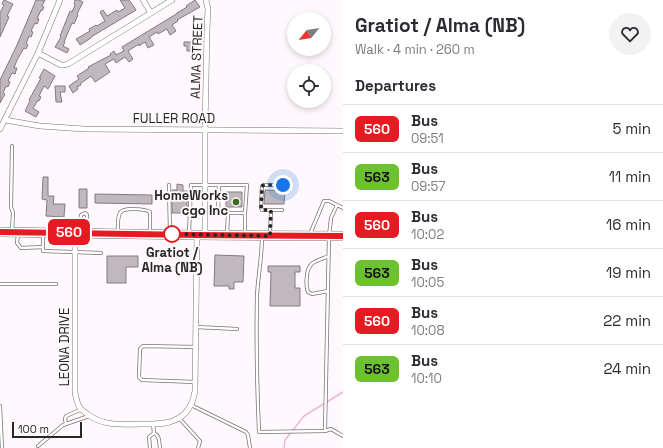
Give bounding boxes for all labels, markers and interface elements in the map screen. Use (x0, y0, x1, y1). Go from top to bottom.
north arrow (287, 12, 331, 56)
map controls (287, 12, 331, 108)
text: Gratiot / Alma (NB) (355, 13, 525, 38)
button: heart (609, 13, 651, 55)
street label: ALMA STREET (187, 15, 206, 99)
text: Walk · 4 min · 260 m (355, 41, 475, 58)
button: locate (287, 64, 331, 108)
text: Departures (355, 76, 436, 95)
street label: FULLER ROAD (133, 110, 215, 127)
text: Bus (411, 111, 438, 130)
text: 5 min (612, 119, 651, 138)
text: 560 (364, 120, 390, 138)
text: 09:51 (411, 130, 444, 147)
text: Bus (411, 159, 438, 178)
text: 11 min (609, 167, 651, 186)
text: 563 (364, 168, 390, 186)
your location (273, 175, 293, 195)
text: 09:57 (411, 178, 446, 195)
place label: HomeWorks cgo Inc (154, 187, 228, 219)
marker: HomeWorks cgo Inc (231, 197, 241, 207)
text: Bus (411, 207, 438, 226)
text: 16 min (606, 215, 651, 234)
text: 560 (364, 216, 390, 234)
line badge: 560 (46, 219, 92, 245)
text: 560 (56, 223, 82, 241)
marker: Gratiot / Alma (NB) (163, 225, 181, 243)
text: 10:02 (411, 226, 444, 243)
place label: Gratiot / Alma (NB) (141, 244, 203, 276)
text: Bus (411, 255, 438, 274)
text: 19 min (606, 263, 651, 282)
text: 563 (364, 264, 390, 282)
text: 10:05 (411, 274, 444, 291)
text: Bus (411, 303, 438, 322)
street label: LEONA DRIVE (56, 308, 73, 386)
text: 22 min (603, 311, 651, 330)
text: 560 (364, 312, 390, 330)
text: 10:08 (411, 322, 445, 339)
text: Bus (411, 351, 438, 370)
text: 24 min (603, 359, 651, 378)
text: 563 (364, 360, 390, 378)
text: 10:10 (411, 370, 442, 387)
scale bar (12, 420, 82, 439)
text: 100 m (18, 422, 49, 436)

